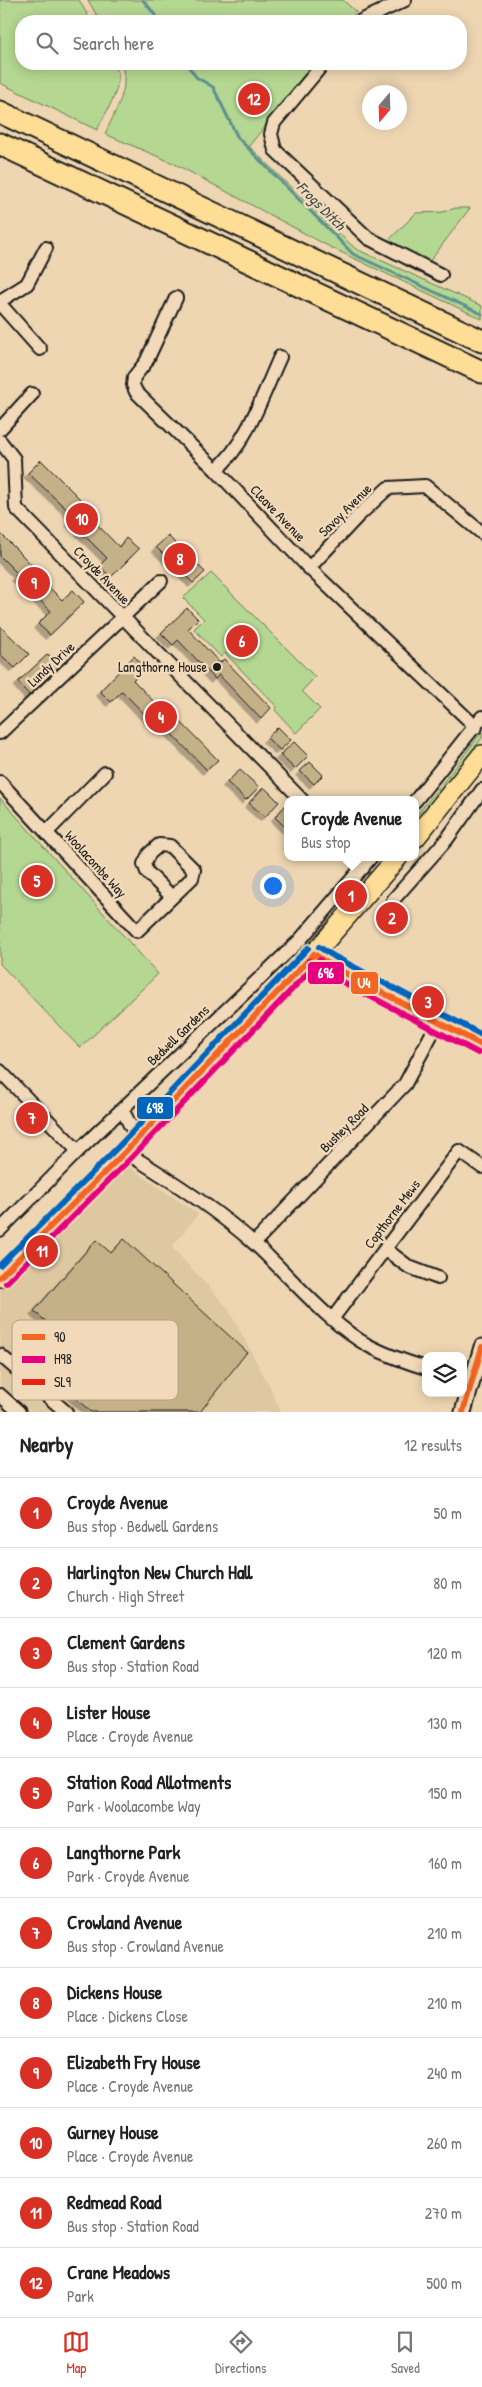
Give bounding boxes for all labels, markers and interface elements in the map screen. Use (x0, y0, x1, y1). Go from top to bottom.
search box (15, 15, 467, 70)
icon: search (33, 29, 61, 57)
text: Search here (73, 30, 154, 56)
pin: 12 (238, 80, 270, 118)
north arrow (362, 85, 407, 130)
water label: Frogs Ditch (292, 177, 352, 236)
street label: Savoy Avenue (314, 479, 376, 541)
street label: Cleave Avenue (246, 480, 311, 546)
pin: 10 (66, 500, 98, 538)
pin: 8 (164, 540, 196, 578)
street label: Croyde Avenue (69, 541, 135, 609)
pin: 9 (18, 564, 50, 602)
pin: 6 (226, 622, 258, 660)
street label: Lundy Drive (23, 637, 79, 691)
place label: Langthorne House (118, 657, 207, 677)
marker: Langthorne House (211, 661, 223, 673)
pin: 4 (145, 698, 177, 736)
popup (284, 796, 419, 861)
text: Croyde Avenue (301, 805, 402, 831)
street label: Woolacombe Way (60, 826, 132, 902)
text: Bus stop (301, 831, 350, 853)
pin: 5 (21, 862, 53, 900)
your location (260, 873, 286, 899)
pin: 1 (335, 877, 367, 915)
pin: 2 (376, 899, 408, 937)
line badge: 696 (307, 961, 345, 985)
text: 696 (318, 963, 335, 982)
line badge: U4 (350, 971, 379, 995)
text: U4 (358, 973, 371, 992)
pin: 3 (412, 983, 444, 1021)
street label: Bedwell Gardens (142, 1000, 213, 1069)
line badge: 698 (136, 1096, 174, 1120)
text: 698 (147, 1098, 163, 1117)
pin: 7 (16, 1099, 48, 1137)
street label: Bushey Road (315, 1099, 373, 1157)
street label: Copthorne Mews (359, 1175, 425, 1253)
pin: 11 (26, 1232, 58, 1270)
legend (12, 1320, 178, 1400)
text: 90 (54, 1327, 65, 1346)
text: H98 (54, 1349, 72, 1368)
map controls (422, 1352, 467, 1397)
button: layers (422, 1352, 467, 1397)
text: SL9 (54, 1372, 71, 1391)
text: Nearby (20, 1430, 73, 1459)
text: 12 results (404, 1434, 462, 1456)
text: Croyde Avenue (67, 1489, 168, 1515)
text: 1 (33, 1502, 39, 1524)
text: 50 m (434, 1502, 462, 1524)
text: Bus stop · Bedwell Gardens (67, 1515, 218, 1537)
text: Harlington New Church Hall (67, 1559, 253, 1585)
text: 2 (32, 1572, 40, 1594)
text: 80 m (433, 1572, 462, 1594)
text: Church · High Street (67, 1585, 184, 1607)
text: Clement Gardens (67, 1629, 185, 1655)
text: 3 (32, 1642, 40, 1664)
text: 120 m (427, 1642, 462, 1664)
text: Bus stop · Station Road (67, 1655, 199, 1677)
text: Lister House (67, 1699, 150, 1725)
text: 4 (33, 1712, 39, 1734)
text: 130 m (427, 1712, 462, 1734)
text: Place · Croyde Avenue (67, 1725, 193, 1747)
text: Station Road Allotments (67, 1769, 231, 1795)
text: 5 (33, 1782, 39, 1804)
text: 150 m (428, 1782, 462, 1804)
text: Park · Woolacombe Way (67, 1795, 201, 1817)
text: Langthorne Park (67, 1839, 180, 1865)
text: 6 (33, 1852, 39, 1874)
text: 160 m (428, 1852, 462, 1874)
text: Park · Croyde Avenue (67, 1865, 189, 1887)
text: Crowland Avenue (67, 1909, 182, 1935)
text: 7 (32, 1922, 40, 1944)
text: 210 m (427, 1922, 462, 1944)
text: Bus stop · Crowland Avenue (67, 1935, 224, 1957)
text: Dickens House (67, 1979, 162, 2005)
text: 8 (33, 1992, 39, 2014)
text: 210 m (427, 1992, 462, 2014)
text: Place · Dickens Close (67, 2005, 188, 2027)
text: Elizabeth Fry House (67, 2049, 200, 2075)
text: 9 (33, 2062, 39, 2084)
text: 240 m (427, 2062, 462, 2084)
text: Place · Croyde Avenue (67, 2075, 193, 2097)
text: Gurney House (67, 2119, 159, 2145)
text: 10 (30, 2132, 42, 2154)
text: 260 m (426, 2132, 462, 2154)
text: Place · Croyde Avenue (67, 2145, 193, 2167)
text: Redmead Road (67, 2189, 161, 2215)
text: 11 (30, 2202, 42, 2224)
text: 270 m (425, 2202, 462, 2224)
text: Bus stop · Station Road (67, 2215, 199, 2237)
text: Crane Meadows (67, 2259, 170, 2285)
text: 12 (29, 2272, 43, 2294)
text: 500 m (426, 2272, 462, 2294)
text: Park (67, 2285, 94, 2307)
tab: Map (62, 2328, 90, 2377)
tab: Directions (215, 2328, 266, 2377)
tab: Saved (391, 2328, 420, 2377)

